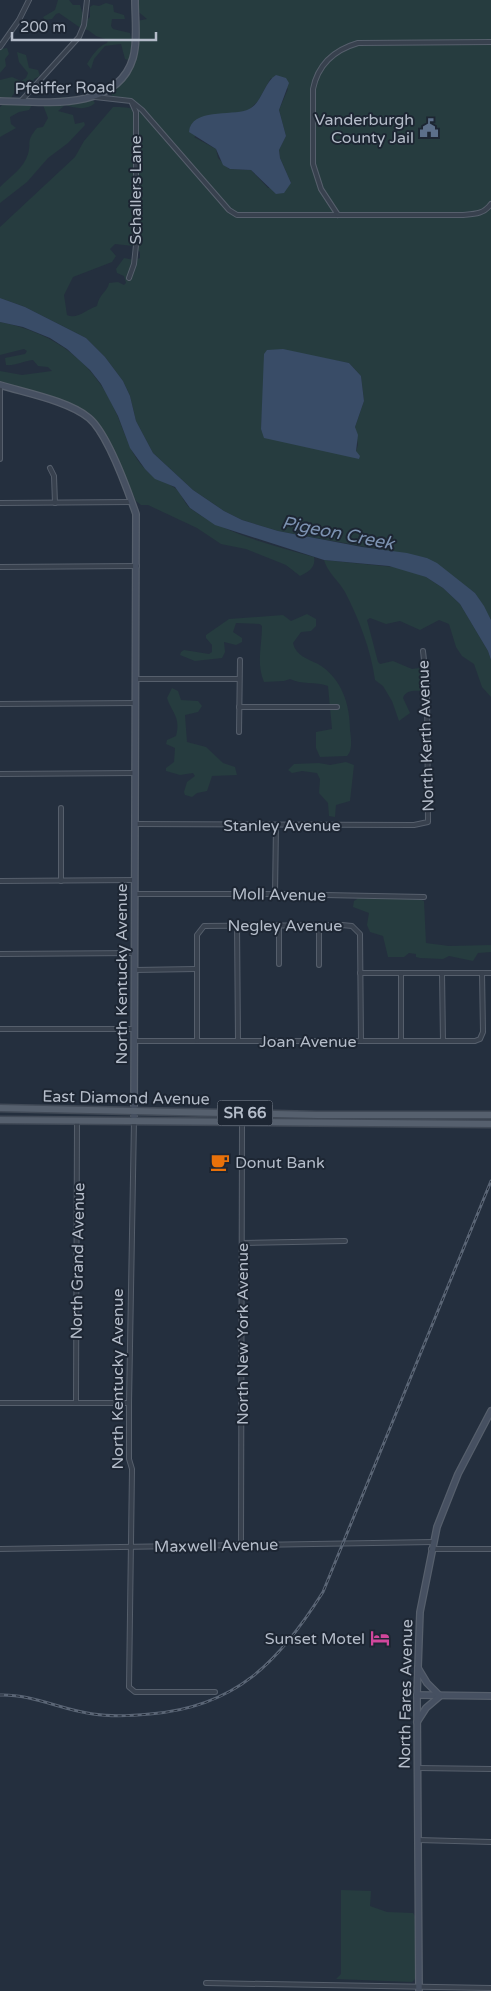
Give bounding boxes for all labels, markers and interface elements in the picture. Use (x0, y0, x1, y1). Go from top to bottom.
scale bar (12, 10, 156, 42)
text: 200 m (20, 18, 66, 36)
street label: Pfeiffer Road (14, 77, 116, 99)
place label: Vanderburgh County Jail (314, 110, 414, 148)
public building icon: Vanderburgh County Jail (418, 117, 440, 139)
street label: Schallers Lane (126, 135, 146, 245)
water label: Pigeon Creek (280, 511, 397, 555)
street label: North Kerth Avenue (413, 660, 439, 812)
street label: Stanley Avenue (223, 816, 341, 836)
street label: North Kentucky Avenue (112, 884, 132, 1064)
street label: Moll Avenue (232, 884, 326, 906)
street label: Negley Avenue (228, 916, 342, 936)
street label: Joan Avenue (259, 1032, 357, 1052)
street label: East Diamond Avenue (42, 1087, 210, 1109)
road number: SR 66 (218, 1100, 272, 1126)
cafe icon: Donut Bank (209, 1151, 231, 1173)
place label: Donut Bank (235, 1153, 325, 1173)
street label: North Grand Avenue (67, 1182, 89, 1340)
street label: North New York Avenue (233, 1243, 253, 1425)
street label: North Kentucky Avenue (108, 1289, 128, 1469)
street label: Maxwell Avenue (154, 1535, 278, 1557)
street label: North Fares Avenue (395, 1619, 417, 1769)
hotel icon: Sunset Motel (369, 1627, 391, 1649)
place label: Sunset Motel (265, 1629, 365, 1649)

